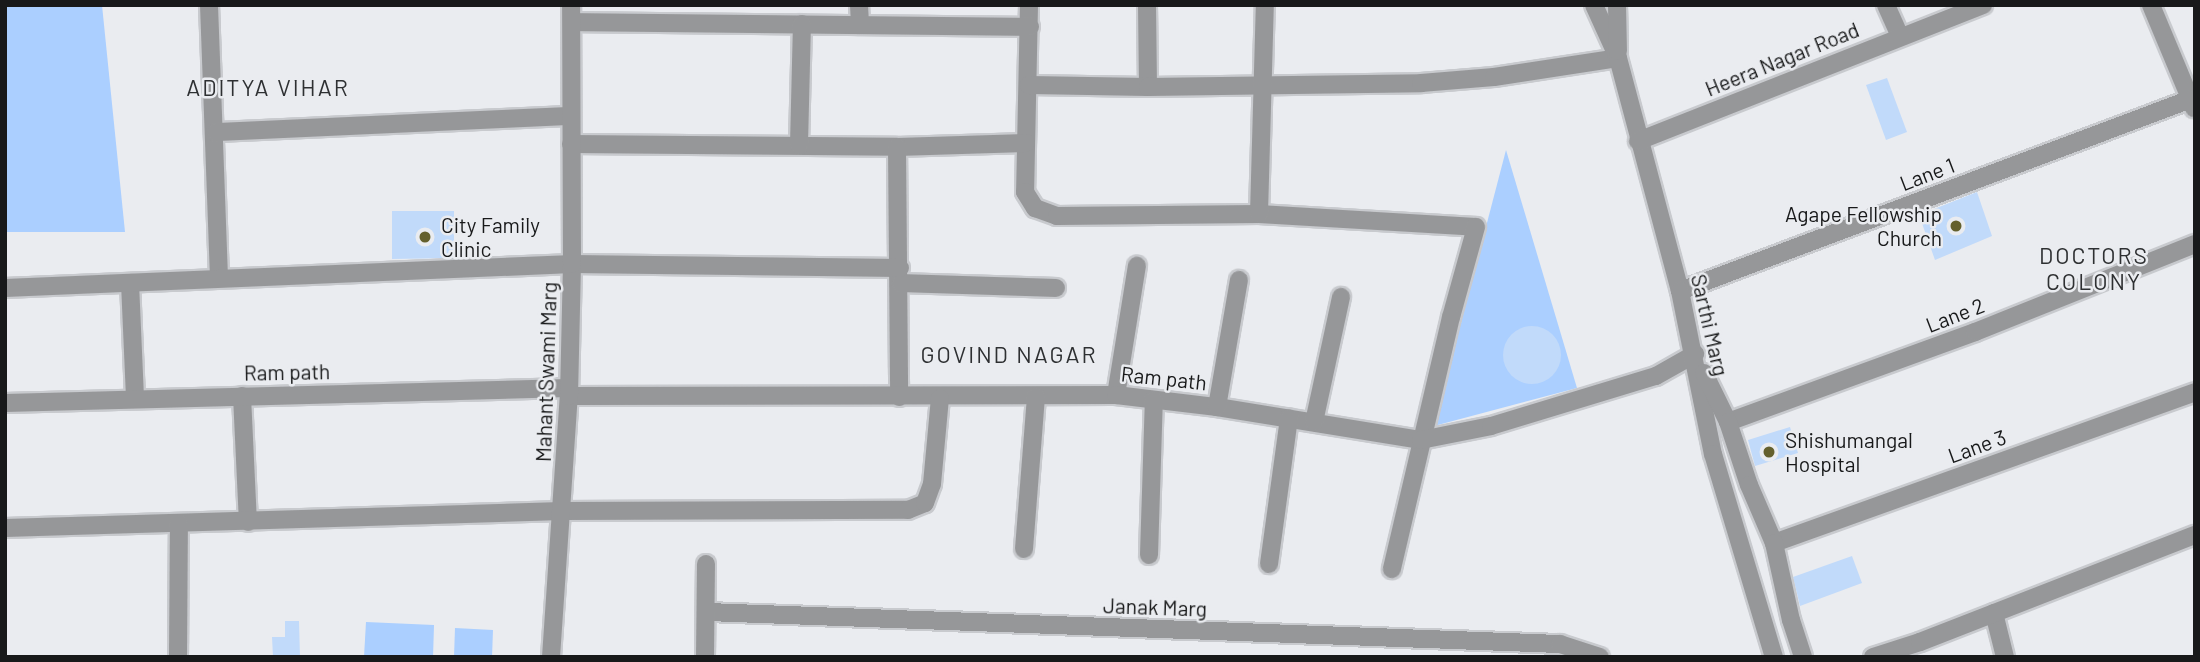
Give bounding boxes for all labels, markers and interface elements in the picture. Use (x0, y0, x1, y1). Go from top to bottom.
street label: Heera Nagar Road (1701, 17, 1863, 101)
district label: ADITYA VIHAR (188, 73, 348, 101)
street label: Lane 1 (1896, 152, 1958, 196)
place label: Agape Fellowship Church (1785, 201, 1942, 251)
place label: City Family Clinic (441, 212, 540, 262)
marker: Agape Fellowship Church (1948, 218, 1964, 234)
marker: City Family Clinic (415, 227, 435, 247)
district label: DOCTORS COLONY (2040, 241, 2148, 295)
street label: Sarthi Marg (1686, 272, 1734, 378)
street label: Mahant Swami Marg (530, 282, 562, 462)
street label: Lane 2 (1922, 292, 1988, 338)
district label: GOVIND NAGAR (922, 340, 1096, 368)
street label: Ram path (244, 359, 330, 385)
street label: Ram path (1120, 361, 1208, 395)
street label: Lane 3 (1944, 424, 2010, 468)
place label: Shishumangal Hospital (1785, 427, 1913, 477)
marker: Shishumangal Hospital (1759, 442, 1779, 462)
street label: Janak Marg (1103, 593, 1207, 621)

